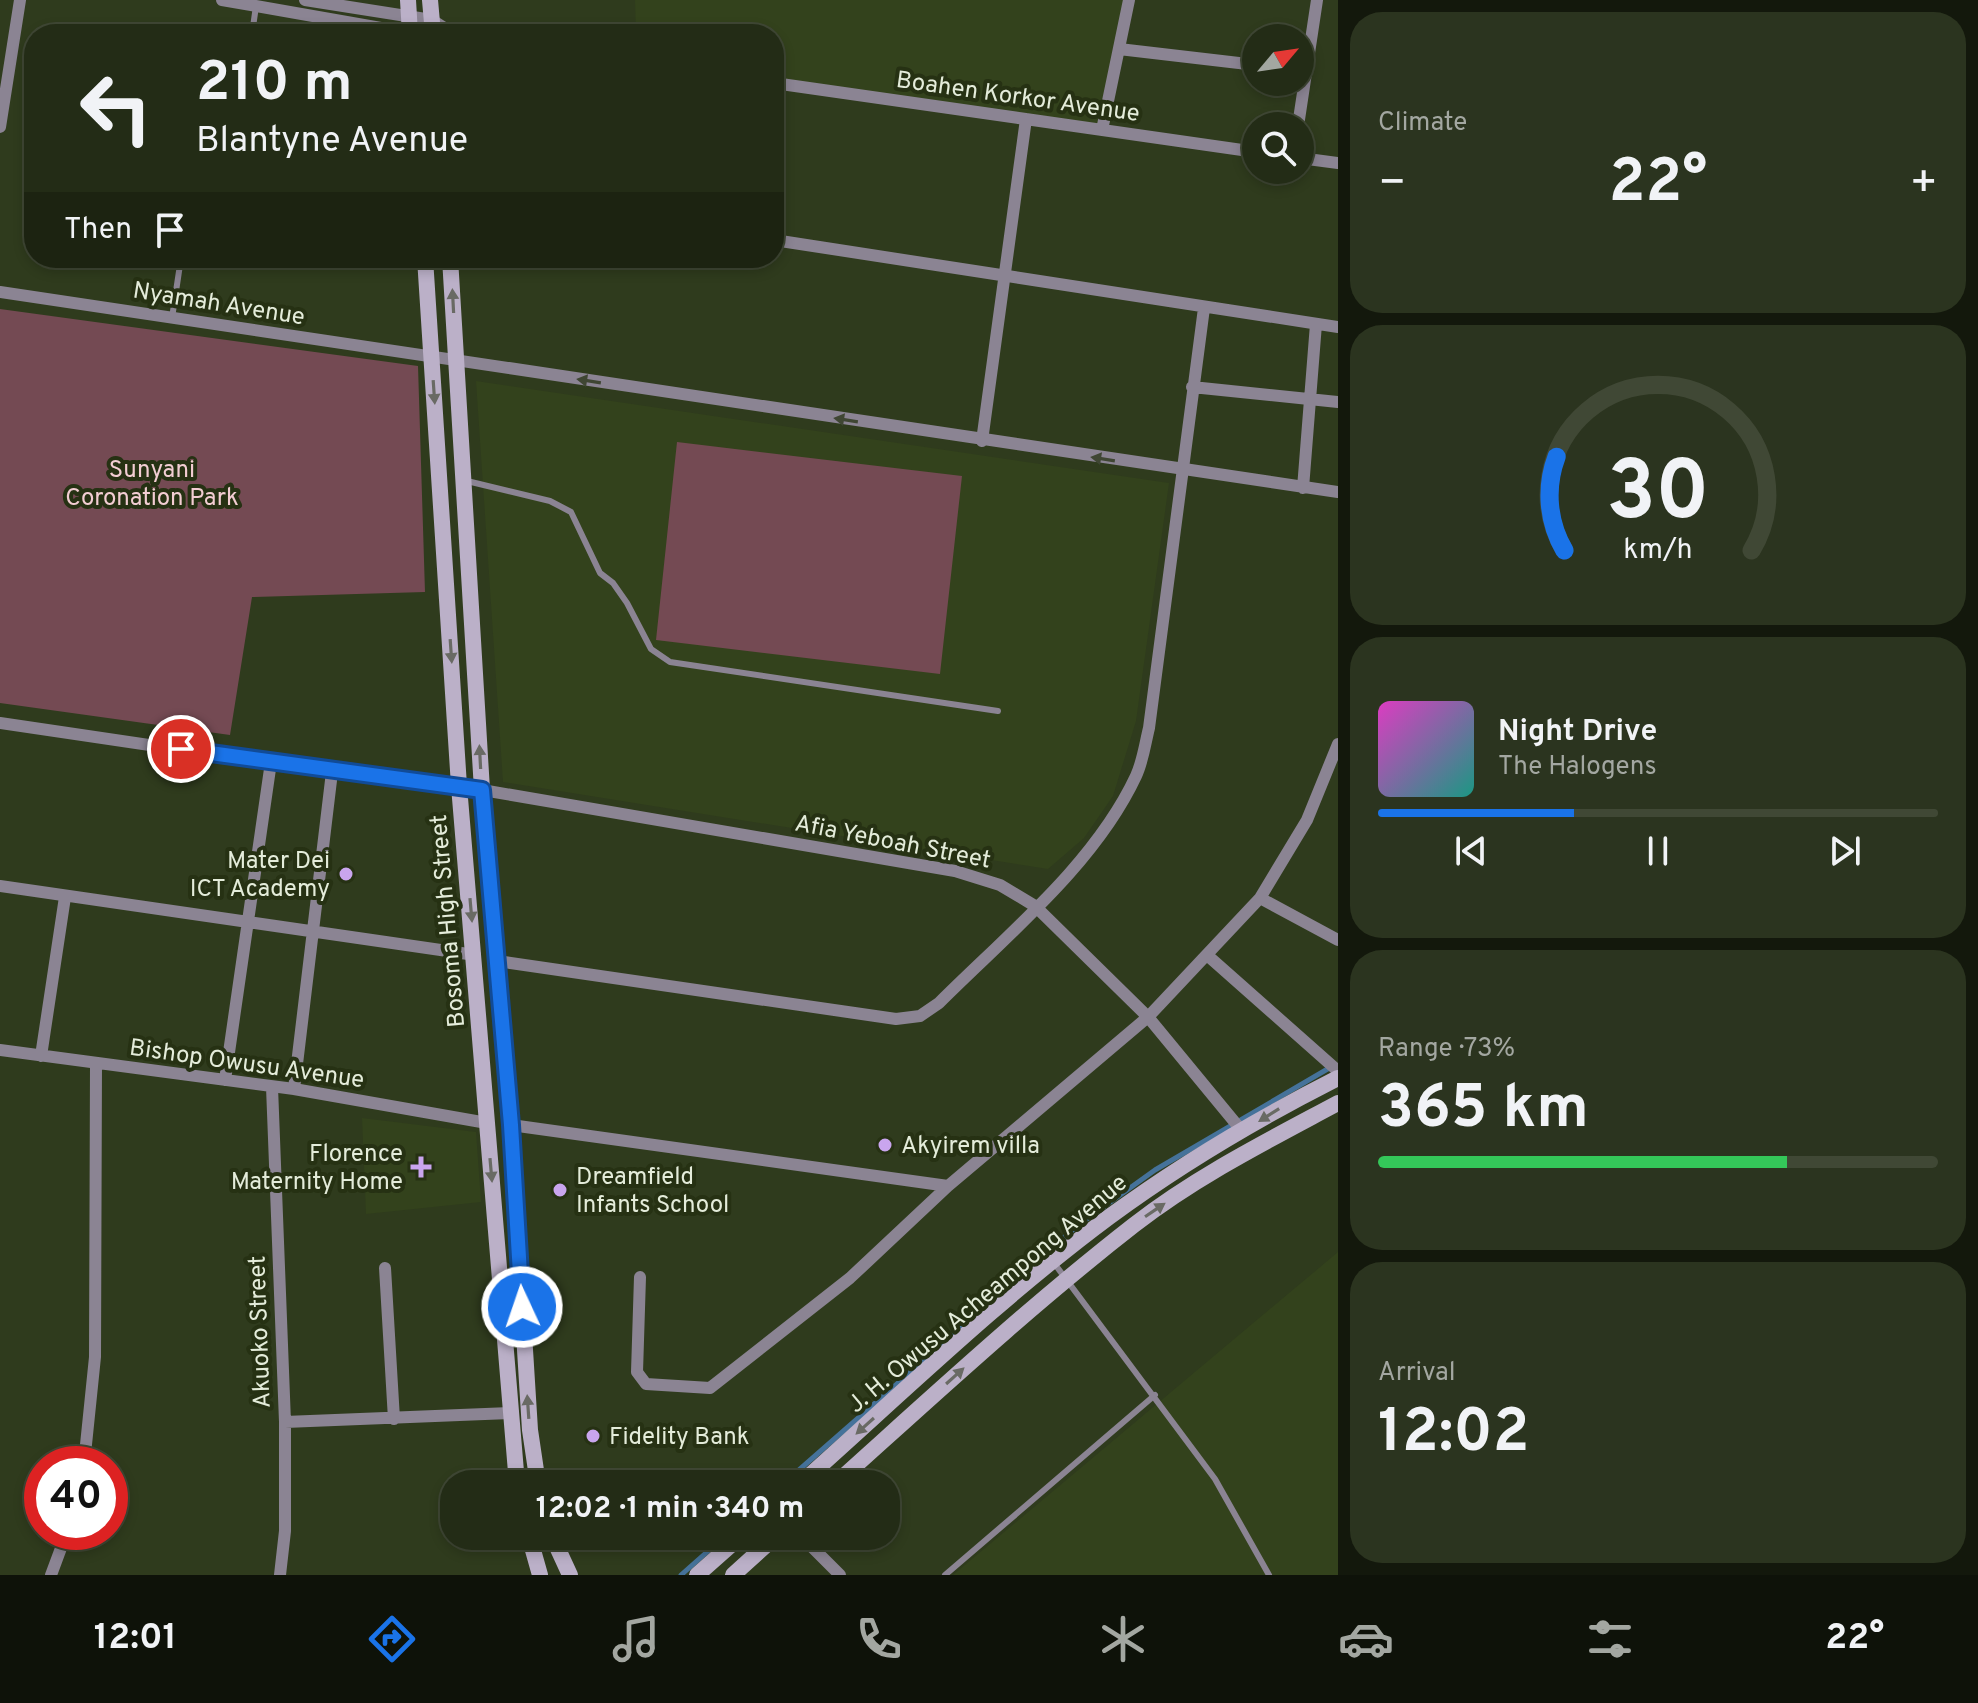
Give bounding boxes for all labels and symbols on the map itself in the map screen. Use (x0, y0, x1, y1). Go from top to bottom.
north arrow (1242, 24, 1314, 96)
street label: Boahen Korkor Avenue (894, 66, 1141, 130)
street label: Nyamah Avenue (131, 277, 307, 333)
one-way arrow (446, 288, 459, 313)
one-way arrow (576, 374, 601, 387)
one-way arrow (428, 380, 441, 405)
one-way arrow (833, 413, 858, 426)
one-way arrow (1090, 452, 1115, 465)
park label: Sunyani Coronation Park (65, 456, 239, 514)
one-way arrow (445, 639, 458, 664)
pin (147, 715, 215, 783)
one-way arrow (473, 744, 486, 769)
street label: Afia Yeboah Street (792, 809, 993, 877)
street label: Bosoma High Street (425, 813, 473, 1029)
place label: Mater Dei ICT Academy (190, 847, 330, 905)
marker: Mater Dei ICT Academy (337, 865, 355, 883)
one-way arrow (465, 898, 478, 923)
street label: Bishop Owusu Avenue (127, 1034, 366, 1096)
one-way arrow (1258, 1107, 1280, 1121)
place label: Akyirem villa (901, 1132, 1040, 1162)
marker: Akyirem villa (876, 1136, 894, 1154)
place label: Florence Maternity Home (231, 1140, 403, 1198)
marker: Florence Maternity Home (410, 1156, 432, 1178)
one-way arrow (485, 1157, 498, 1182)
place label: Dreamfield Infants School (576, 1163, 729, 1221)
street label: J. H. Owusu Acheampong Avenue (842, 1169, 1134, 1420)
marker: Dreamfield Infants School (551, 1181, 569, 1199)
one-way arrow (1145, 1203, 1166, 1218)
street label: Akuoko Street (243, 1255, 279, 1409)
position arrow (480, 1265, 564, 1349)
one-way arrow (945, 1368, 965, 1385)
one-way arrow (521, 1394, 534, 1419)
one-way arrow (855, 1417, 874, 1435)
place label: Fidelity Bank (609, 1423, 750, 1453)
marker: Fidelity Bank (584, 1427, 602, 1445)
speed limit sign: 40 (24, 1446, 128, 1550)

